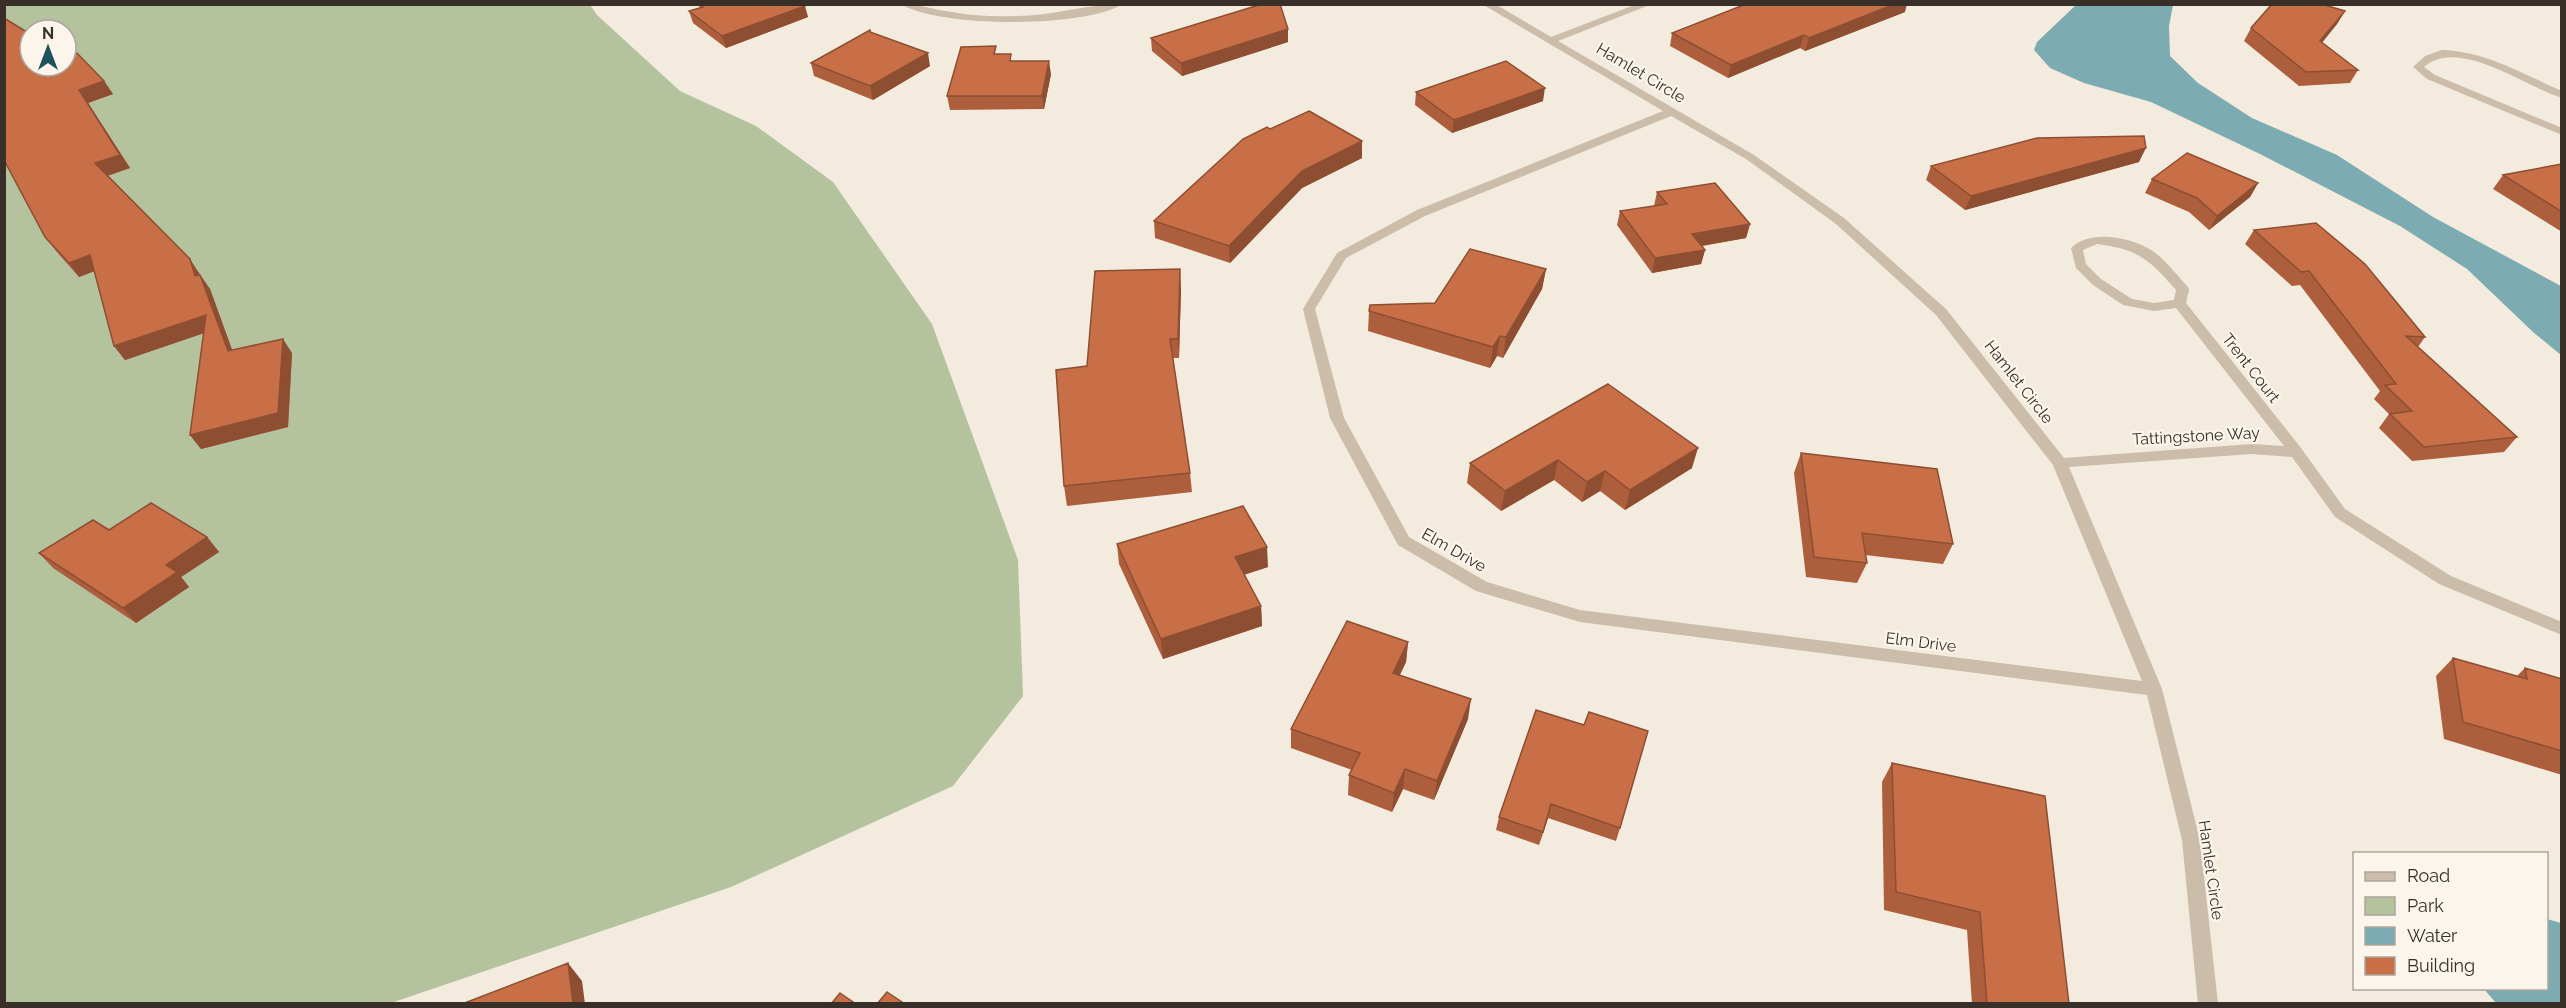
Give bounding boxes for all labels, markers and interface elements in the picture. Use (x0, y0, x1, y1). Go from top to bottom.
north arrow (18, 18, 78, 78)
text: N (42, 24, 54, 43)
street label: Hamlet Circle (1593, 39, 1689, 107)
street label: Trent Court (2218, 330, 2284, 407)
street label: Hamlet Circle (1981, 337, 2057, 427)
street label: Tattingstone Way (2132, 423, 2261, 449)
street label: Elm Drive (1418, 524, 1490, 576)
street label: Elm Drive (1885, 628, 1957, 656)
street label: Hamlet Circle (2195, 819, 2227, 921)
legend (2353, 852, 2548, 990)
text: Road (2407, 865, 2450, 886)
text: Park (2407, 895, 2444, 916)
text: Water (2407, 925, 2458, 946)
text: Building (2407, 955, 2475, 976)

